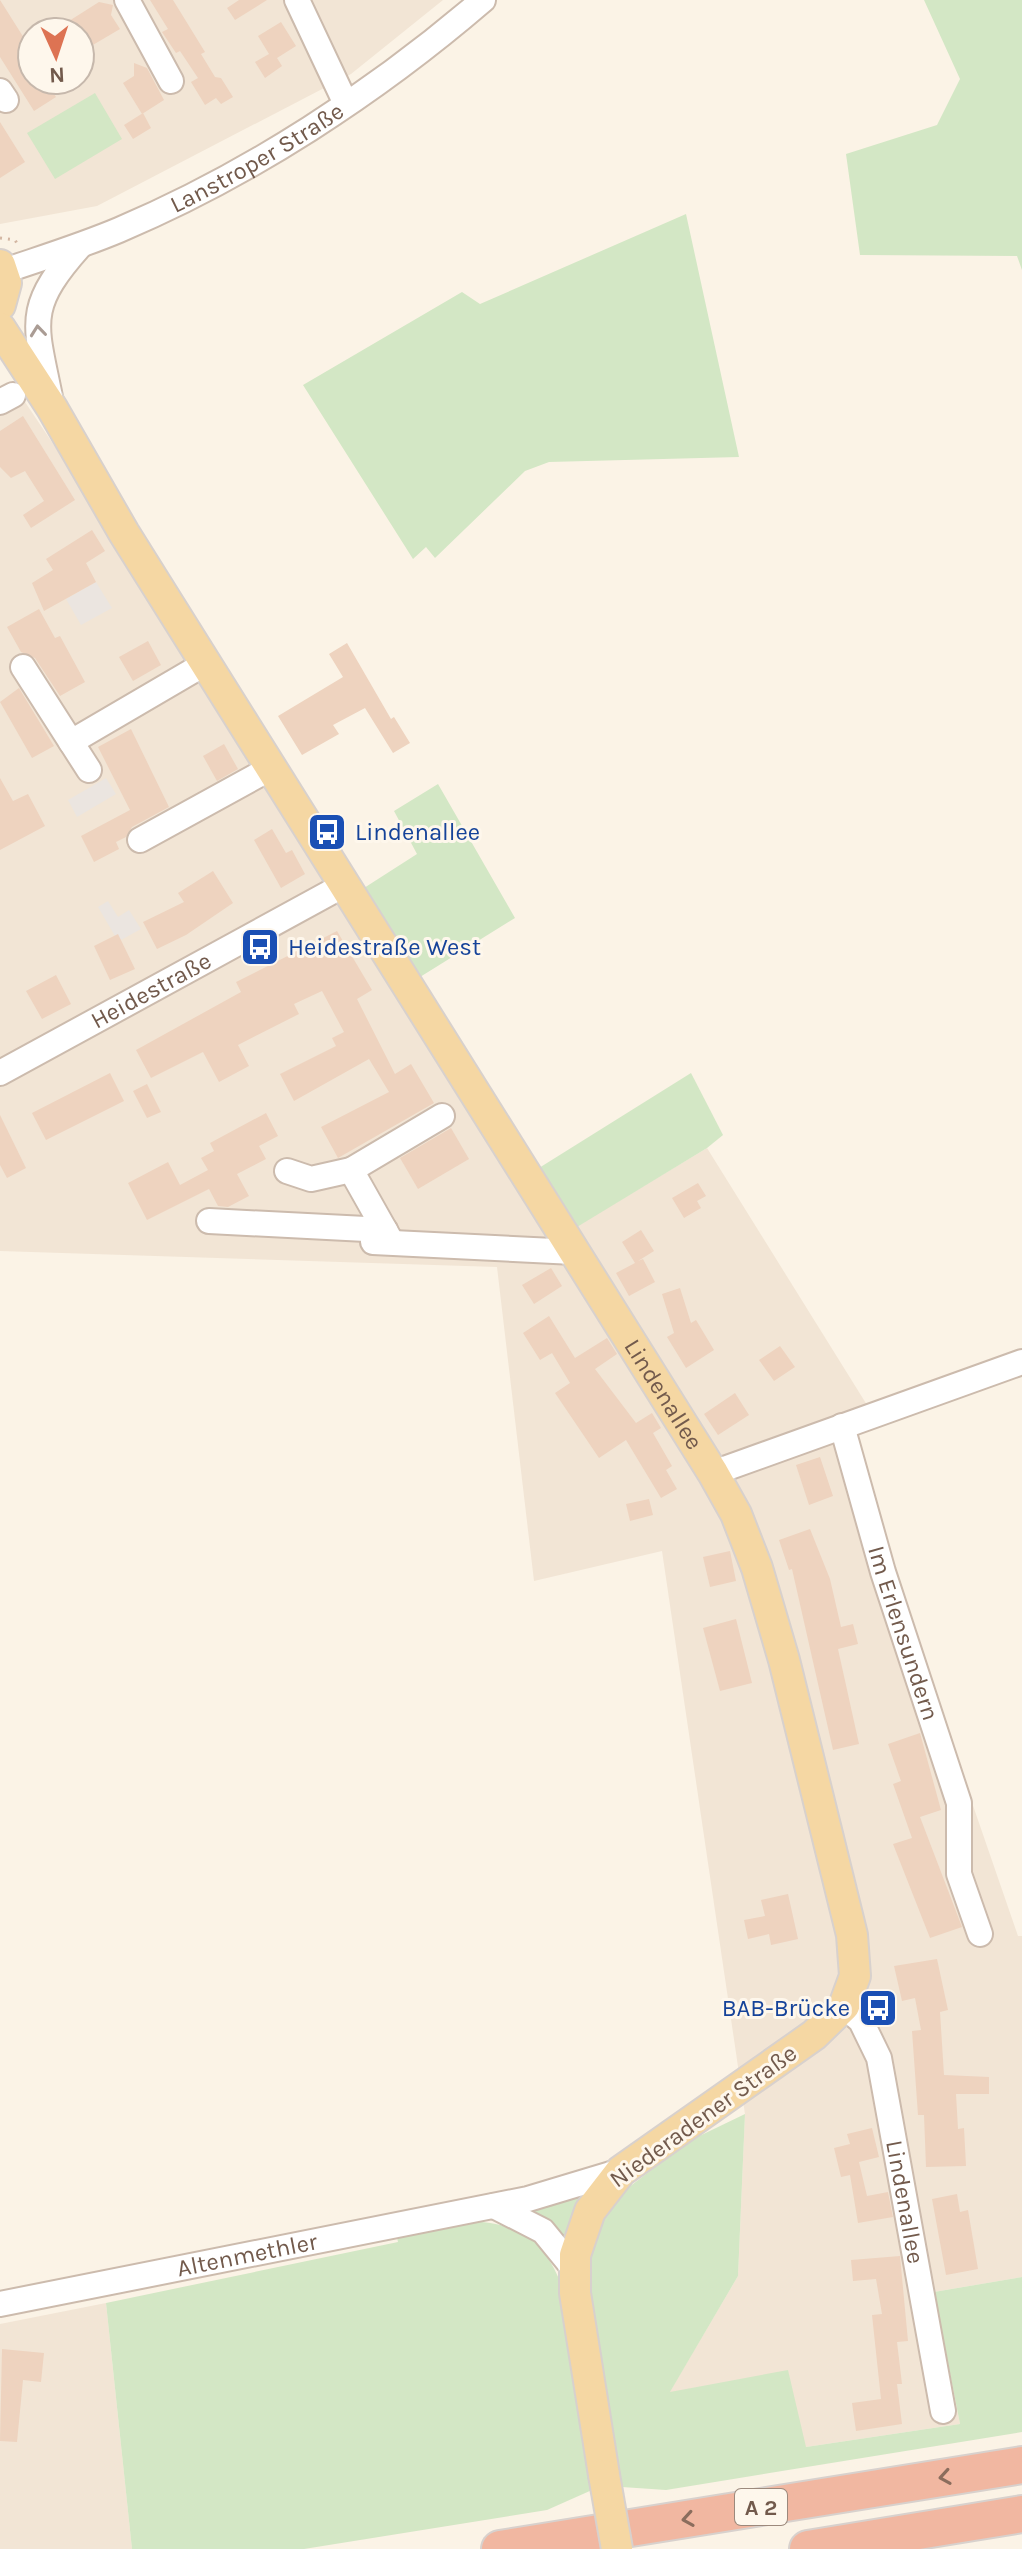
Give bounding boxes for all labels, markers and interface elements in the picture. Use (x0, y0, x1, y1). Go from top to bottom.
north arrow (16, 16, 96, 96)
text: N (48, 62, 66, 88)
street label: Lanstroper Straße (166, 97, 349, 219)
one-way arrow (30, 324, 47, 337)
bus stop icon: Lindenallee (306, 811, 348, 853)
place label: Lindenallee (355, 818, 480, 846)
bus stop icon: Heidestraße West (239, 926, 281, 968)
place label: Heidestraße West (288, 933, 481, 961)
street label: Heidestraße (86, 946, 216, 1035)
street label: Lindenallee (619, 1334, 709, 1455)
street label: Im Erlensundern (862, 1543, 945, 1724)
bus stop icon: BAB-Brücke (857, 1987, 899, 2029)
place label: BAB-Brücke (722, 1994, 850, 2022)
street label: Niederadener Straße (604, 2039, 802, 2193)
street label: Lindenallee (880, 2138, 930, 2266)
street label: Altenmethler (175, 2227, 320, 2282)
one-way arrow (938, 2468, 952, 2485)
road number: A 2 (735, 2489, 787, 2525)
one-way arrow (681, 2509, 695, 2526)

